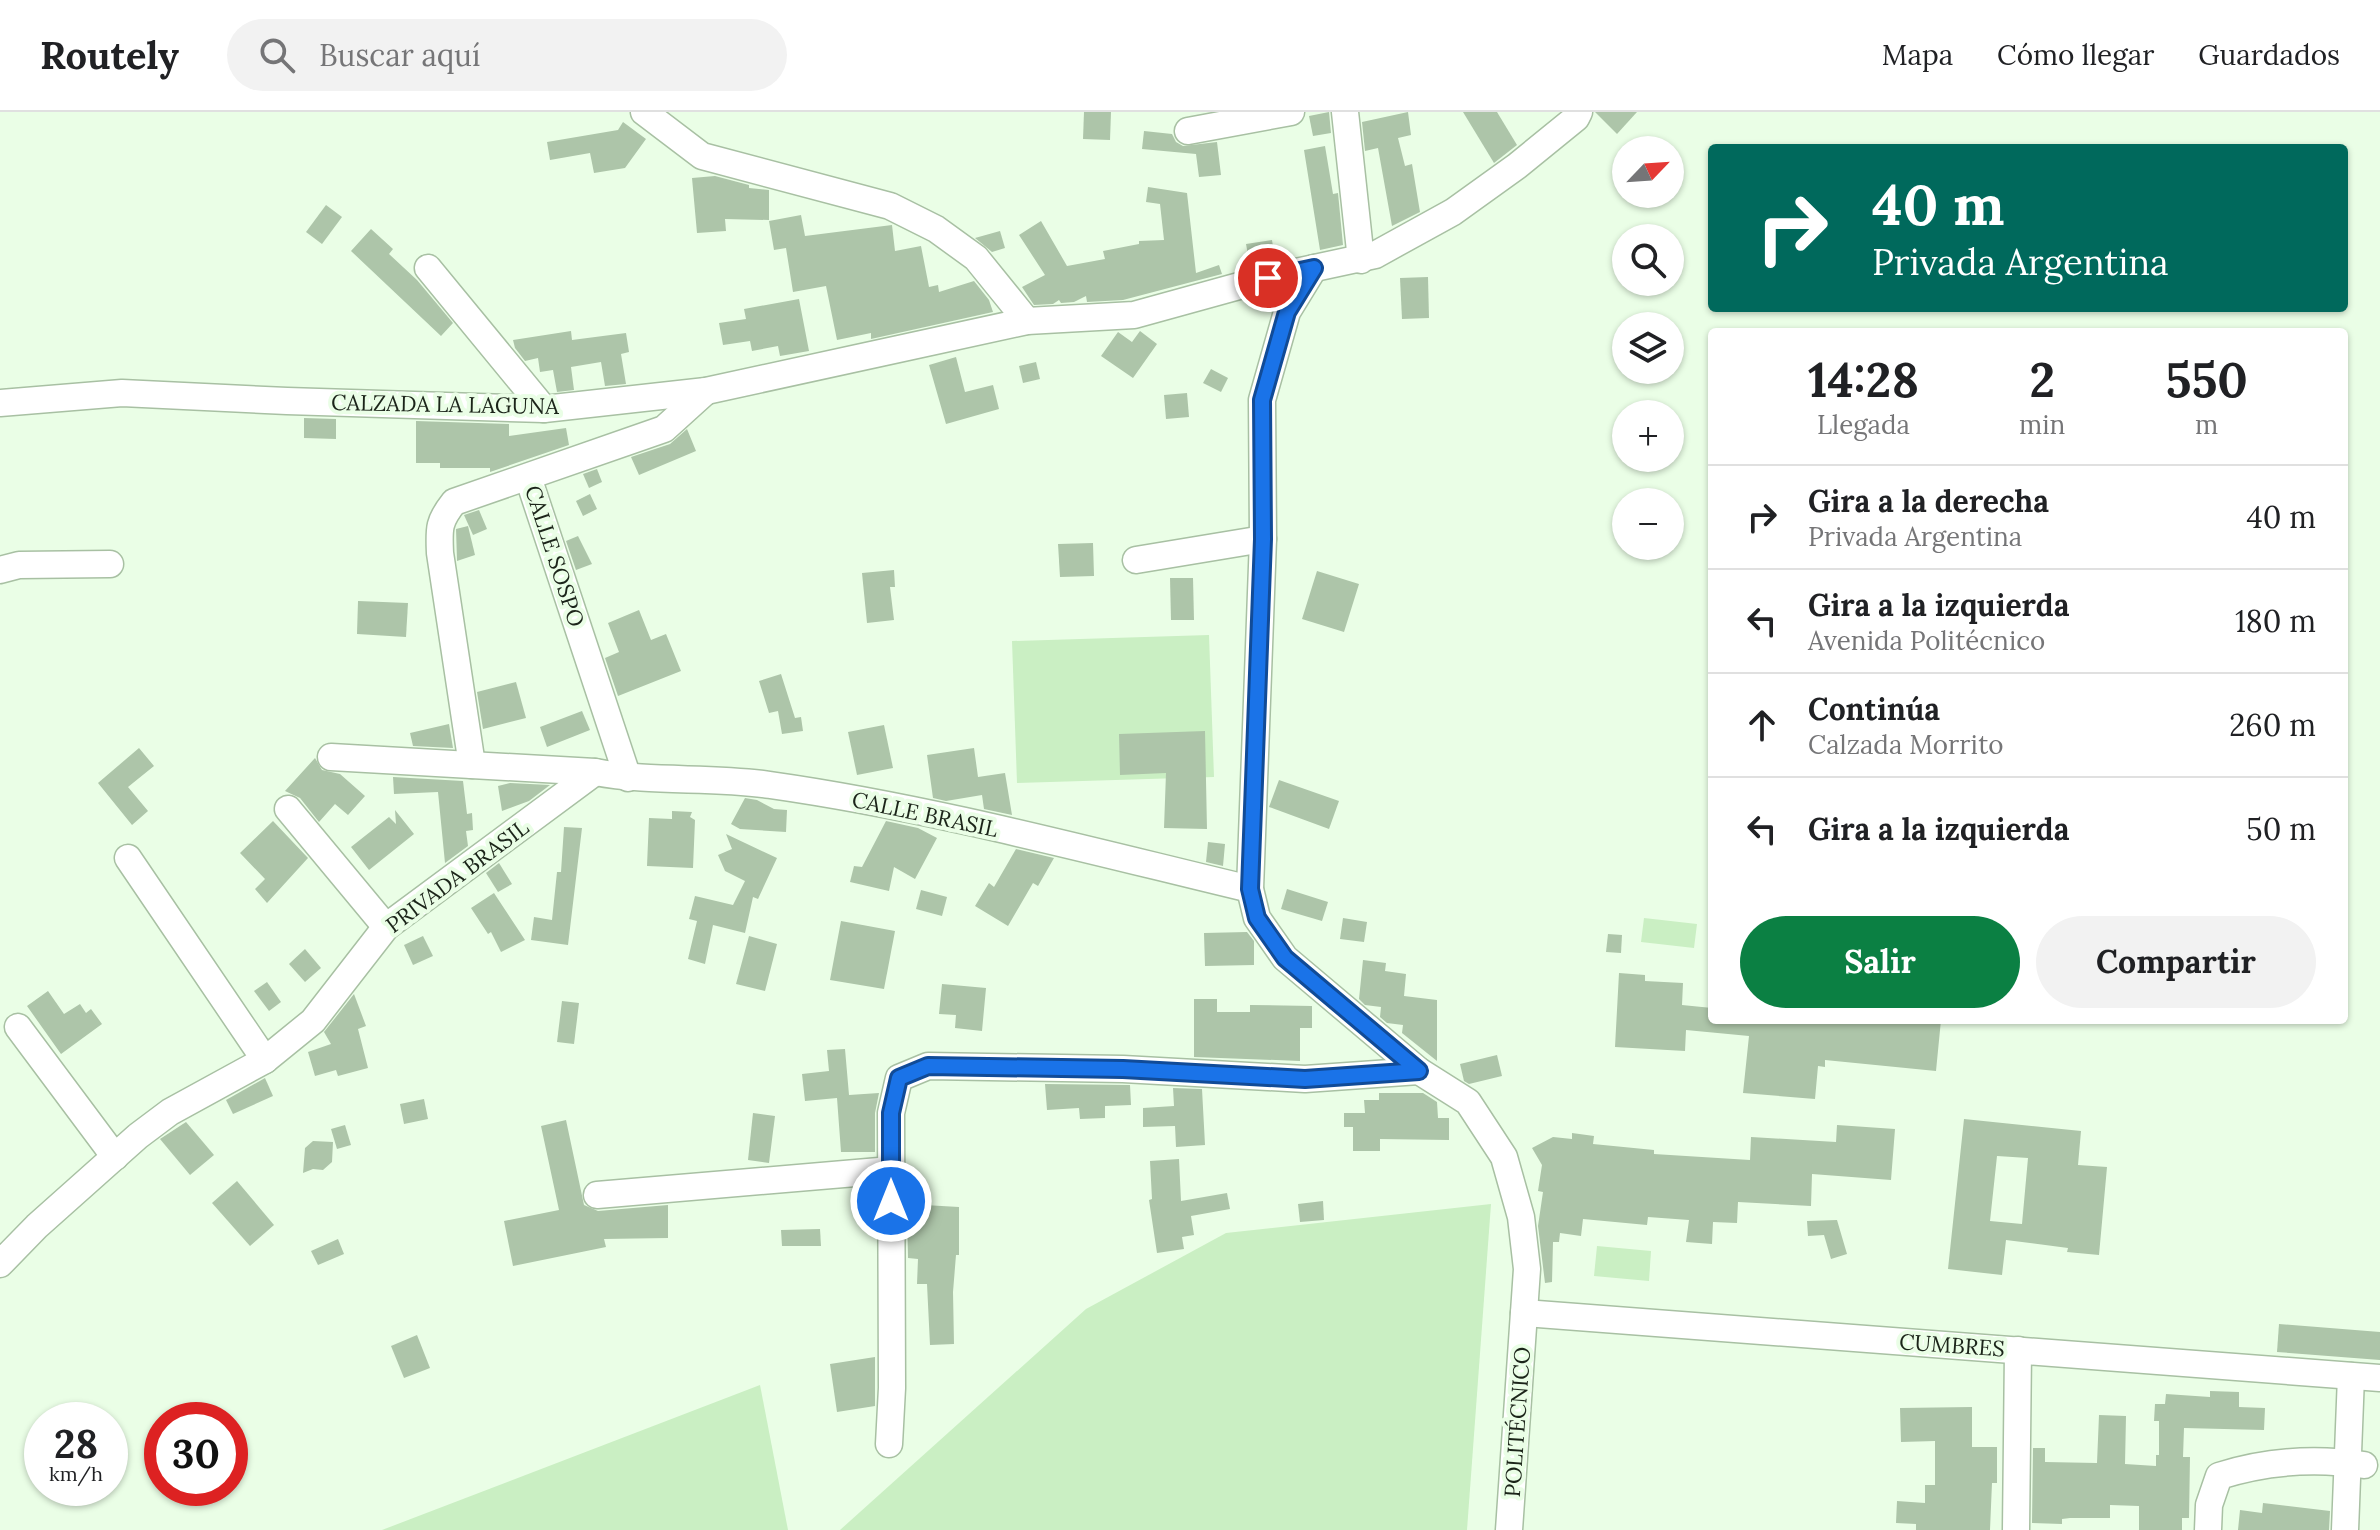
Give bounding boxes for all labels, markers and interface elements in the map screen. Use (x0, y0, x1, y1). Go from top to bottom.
search box (227, 19, 787, 91)
text: Routely (40, 31, 179, 79)
icon: search (255, 33, 299, 77)
text: Buscar aquí (319, 36, 480, 74)
text: Mapa (1882, 37, 1953, 73)
text: Cómo llegar (1997, 37, 2154, 73)
text: Guardados (2198, 37, 2340, 73)
north arrow (1612, 136, 1684, 208)
map controls (1612, 136, 1684, 560)
text: 40 m (1872, 169, 2005, 240)
icon: right (1740, 176, 1844, 280)
button: search (1612, 224, 1684, 296)
text: Privada Argentina (1872, 239, 2169, 285)
pin (1234, 244, 1302, 312)
icon: arrive (1246, 256, 1290, 300)
button: layers (1612, 312, 1684, 384)
text: 14:28 (1808, 349, 1919, 410)
text: 2 (2029, 349, 2055, 410)
text: 550 (2165, 349, 2248, 410)
street label: CALZADA LA LAGUNA (331, 388, 560, 420)
button: + (1612, 400, 1684, 472)
text: Llegada (1817, 408, 1910, 441)
text: min (2019, 408, 2065, 441)
text: m (2195, 408, 2218, 441)
street label: CALLE SOSPO (519, 482, 591, 630)
text: Gira a la derecha (1808, 482, 2049, 520)
button: − (1612, 488, 1684, 560)
icon: right (1740, 495, 1784, 539)
text: 40 m (2246, 498, 2316, 536)
text: Privada Argentina (1808, 520, 2022, 553)
text: Gira a la izquierda (1808, 586, 2069, 624)
icon: left (1740, 599, 1784, 643)
text: 180 m (2235, 602, 2316, 640)
text: Avenida Politécnico (1808, 624, 2045, 657)
text: Continúa (1808, 690, 1940, 728)
icon: ahead (1740, 703, 1784, 747)
text: 260 m (2229, 706, 2316, 744)
text: Calzada Morrito (1808, 728, 2004, 761)
street label: CALLE BRASIL (849, 785, 1001, 843)
icon: left (1740, 807, 1784, 851)
text: Gira a la izquierda (1808, 810, 2069, 848)
text: 50 m (2246, 810, 2316, 848)
street label: PRIVADA BRASIL (380, 813, 534, 939)
button: Salir (1740, 916, 2020, 1008)
button: Compartir (2036, 916, 2316, 1008)
position arrow (849, 1159, 933, 1243)
street label: CUMBRES (1898, 1327, 2006, 1363)
street label: POLITÉCNICO (1498, 1346, 1536, 1498)
speed limit sign: 30 (144, 1402, 248, 1506)
text: 28 (54, 1418, 98, 1469)
text: km/h (49, 1461, 103, 1486)

